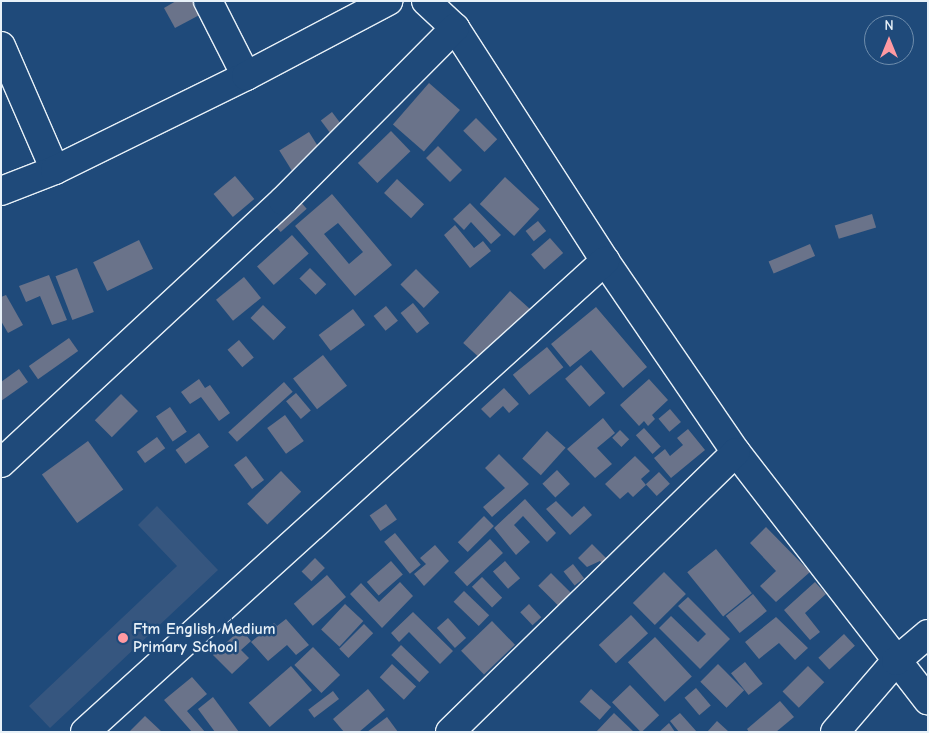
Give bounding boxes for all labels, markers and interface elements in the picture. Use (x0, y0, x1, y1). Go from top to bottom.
north arrow (864, 15, 914, 65)
text: N (884, 17, 894, 34)
place label: Ftm English Medium Primary School (133, 619, 276, 657)
marker: Ftm English Medium Primary School (117, 632, 129, 644)

